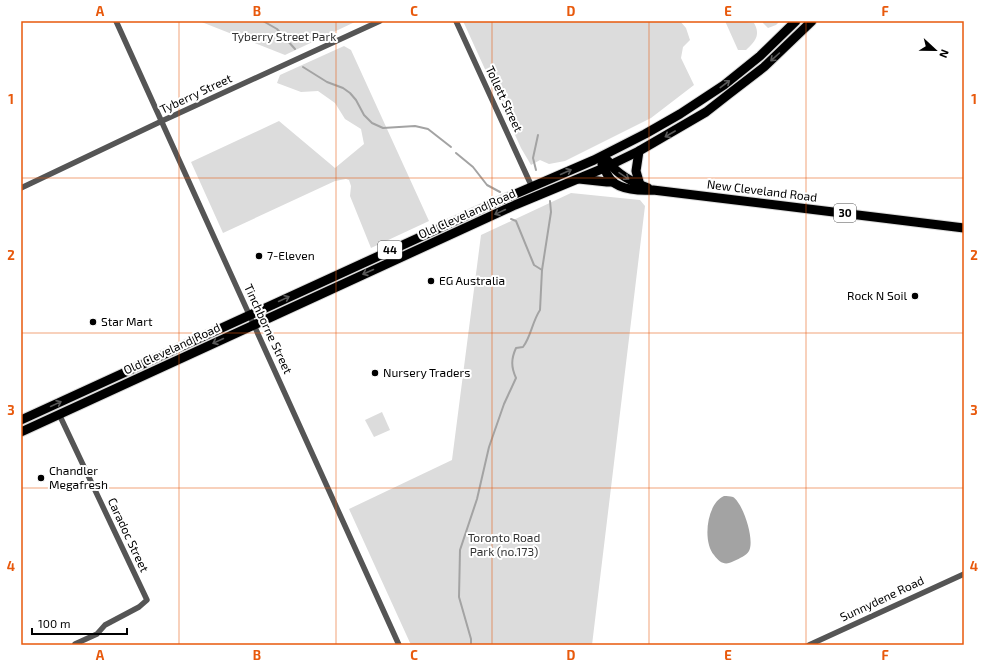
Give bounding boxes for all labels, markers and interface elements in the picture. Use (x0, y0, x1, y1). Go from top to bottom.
text: A (96, 3, 105, 19)
text: B (253, 3, 261, 19)
text: C (410, 3, 418, 19)
text: D (567, 3, 576, 19)
text: E (724, 3, 732, 19)
text: F (881, 3, 889, 19)
park label: Tyberry Street Park (232, 29, 336, 43)
north arrow (915, 30, 955, 70)
text: N (937, 48, 952, 60)
one-way arrow (769, 53, 780, 62)
street label: Tollett Street (484, 63, 526, 134)
street label: Tyberry Street (158, 70, 234, 116)
one-way arrow (719, 80, 730, 88)
text: 1 (8, 91, 14, 107)
text: 1 (971, 91, 977, 107)
one-way arrow (664, 130, 676, 138)
one-way arrow (559, 168, 571, 175)
one-way arrow (618, 172, 629, 180)
street label: New Cleveland Road (706, 176, 818, 204)
street label: Old Cleveland Road (416, 185, 517, 241)
road number: 30 (834, 204, 856, 222)
one-way arrow (494, 209, 506, 216)
road number: 44 (378, 241, 402, 259)
text: 2 (7, 247, 15, 263)
text: 2 (970, 247, 978, 263)
place label: 7-Eleven (267, 248, 315, 262)
marker: 7-Eleven (254, 251, 264, 261)
one-way arrow (363, 269, 375, 276)
place label: EG Australia (439, 273, 505, 287)
marker: EG Australia (426, 276, 436, 286)
street label: Tinchborne Street (242, 281, 296, 376)
place label: Rock N Soil (847, 288, 907, 302)
marker: Rock N Soil (910, 291, 920, 301)
one-way arrow (278, 295, 290, 302)
place label: Star Mart (101, 314, 153, 328)
marker: Star Mart (88, 317, 98, 327)
street label: Old Cleveland Road (121, 320, 222, 377)
one-way arrow (212, 338, 224, 345)
place label: Nursery Traders (383, 365, 470, 379)
marker: Nursery Traders (370, 368, 380, 378)
one-way arrow (50, 400, 62, 407)
text: 3 (7, 402, 15, 418)
text: 3 (970, 402, 978, 418)
place label: Chandler Megafresh (49, 463, 108, 491)
marker: Chandler Megafresh (36, 473, 46, 483)
street label: Caradoc Street (106, 495, 152, 574)
park label: Toronto Road Park (no.173) (468, 530, 540, 558)
text: 4 (7, 558, 15, 574)
text: 4 (970, 558, 978, 574)
street label: Sunnydene Road (837, 573, 926, 624)
scale bar (32, 610, 127, 636)
text: 100 m (38, 616, 70, 630)
text: A (96, 647, 105, 663)
text: B (253, 647, 261, 663)
text: C (410, 647, 418, 663)
text: D (567, 647, 576, 663)
text: E (724, 647, 732, 663)
text: F (881, 647, 889, 663)

